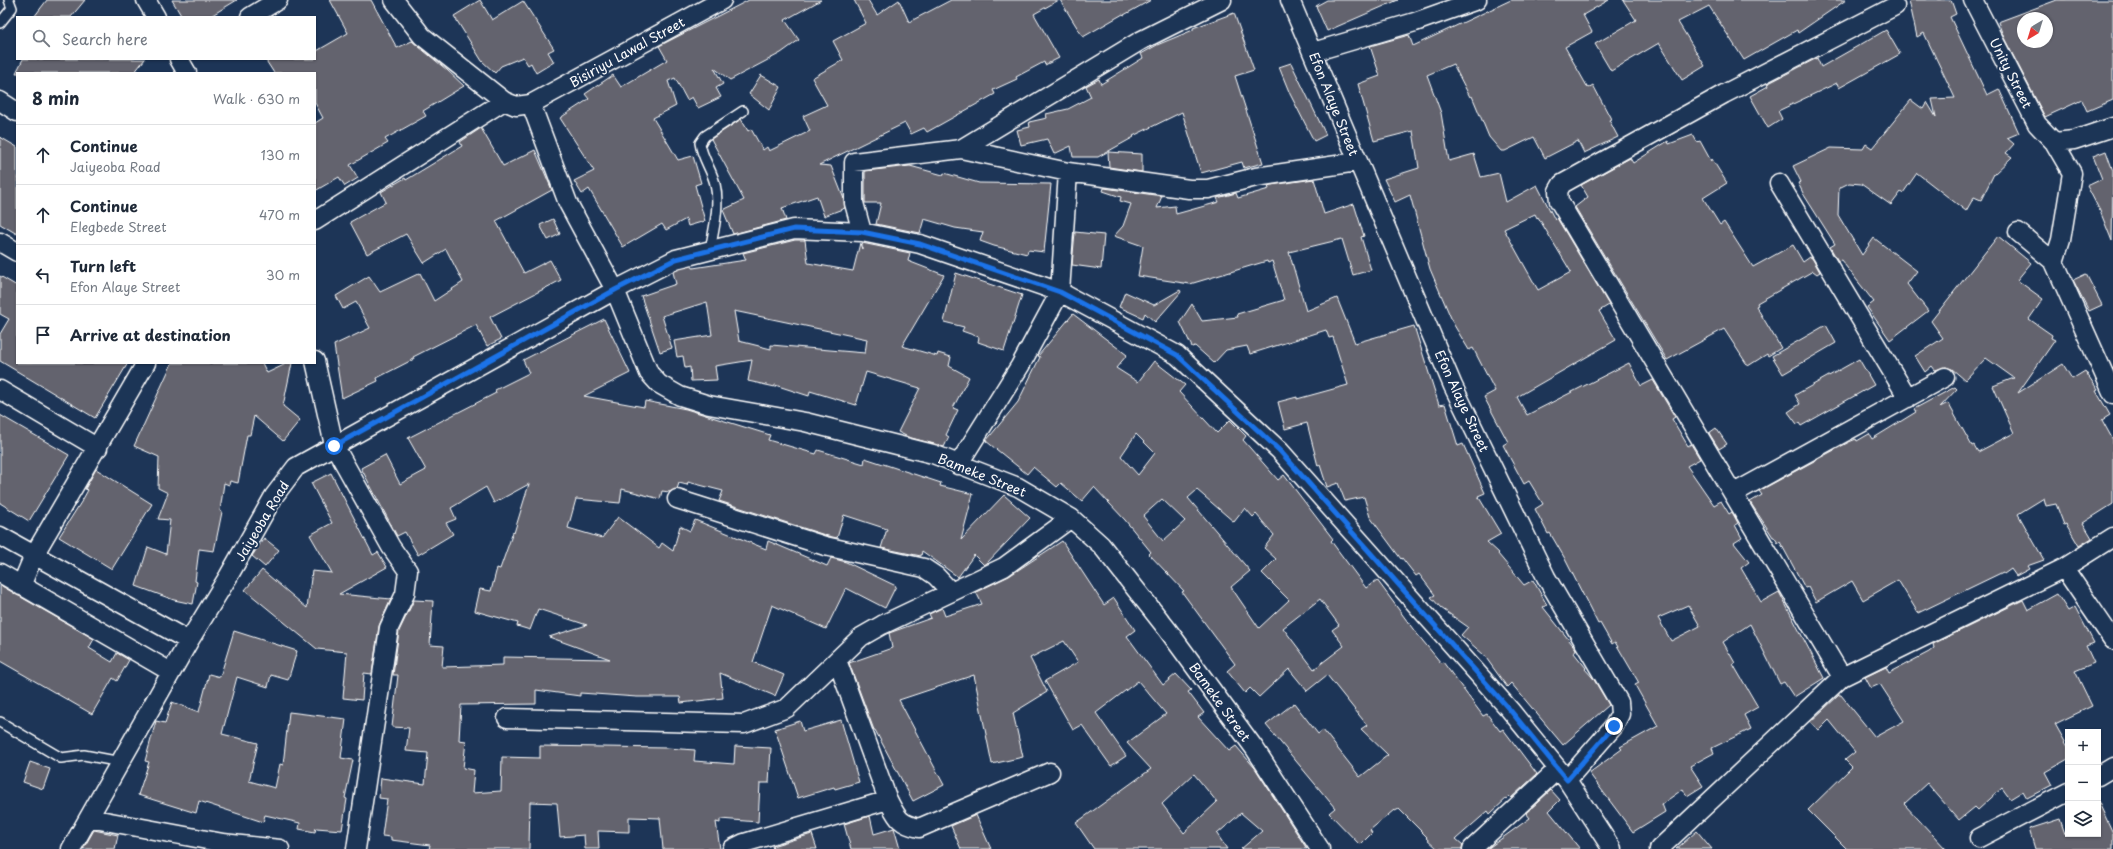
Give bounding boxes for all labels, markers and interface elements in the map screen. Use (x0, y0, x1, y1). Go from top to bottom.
street label: Bisiriyu Lawal Street (566, 12, 688, 91)
north arrow (2017, 12, 2053, 48)
search box (16, 16, 316, 60)
icon: search (30, 27, 52, 49)
text: Search here (62, 27, 148, 50)
street label: Unity Street (1986, 34, 2037, 111)
street label: Efon Alaye Street (1305, 49, 1364, 159)
text: 8 min (32, 85, 80, 111)
text: Walk · 630 m (213, 89, 300, 108)
text: Continue (70, 134, 138, 157)
icon: ahead (32, 144, 54, 166)
text: 130 m (261, 145, 300, 164)
text: Jaiyeoba Road (70, 157, 161, 176)
text: Continue (70, 194, 138, 217)
icon: ahead (32, 204, 54, 226)
text: 470 m (259, 205, 300, 224)
text: Elegbede Street (70, 217, 167, 236)
text: Turn left (70, 254, 136, 277)
icon: left (32, 264, 54, 286)
text: 30 m (266, 265, 300, 284)
text: Efon Alaye Street (70, 277, 180, 296)
text: Arrive at destination (70, 323, 231, 346)
icon: arrive (32, 324, 54, 346)
street label: Efon Alaye Street (1431, 347, 1494, 455)
route start (325, 437, 343, 455)
street label: Bameke Street (935, 448, 1029, 501)
street label: Jaiyeoba Road (230, 477, 293, 565)
street label: Bameke Street (1185, 658, 1256, 745)
route end (1605, 717, 1623, 735)
map controls (2065, 729, 2101, 837)
button: + (2065, 729, 2101, 765)
button: − (2065, 765, 2101, 801)
button: layers (2065, 801, 2101, 837)

